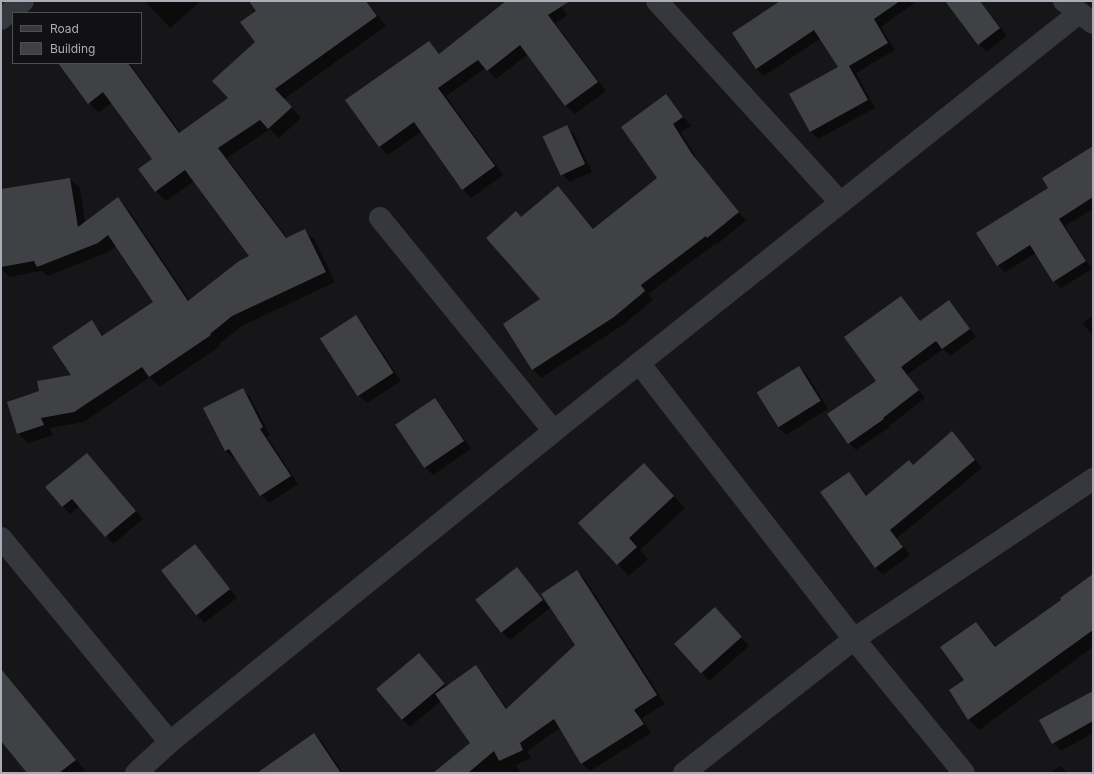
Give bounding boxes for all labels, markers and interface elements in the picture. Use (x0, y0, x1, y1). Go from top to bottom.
legend (12, 12, 142, 64)
text: Road (50, 21, 79, 36)
text: Building (50, 41, 95, 56)

